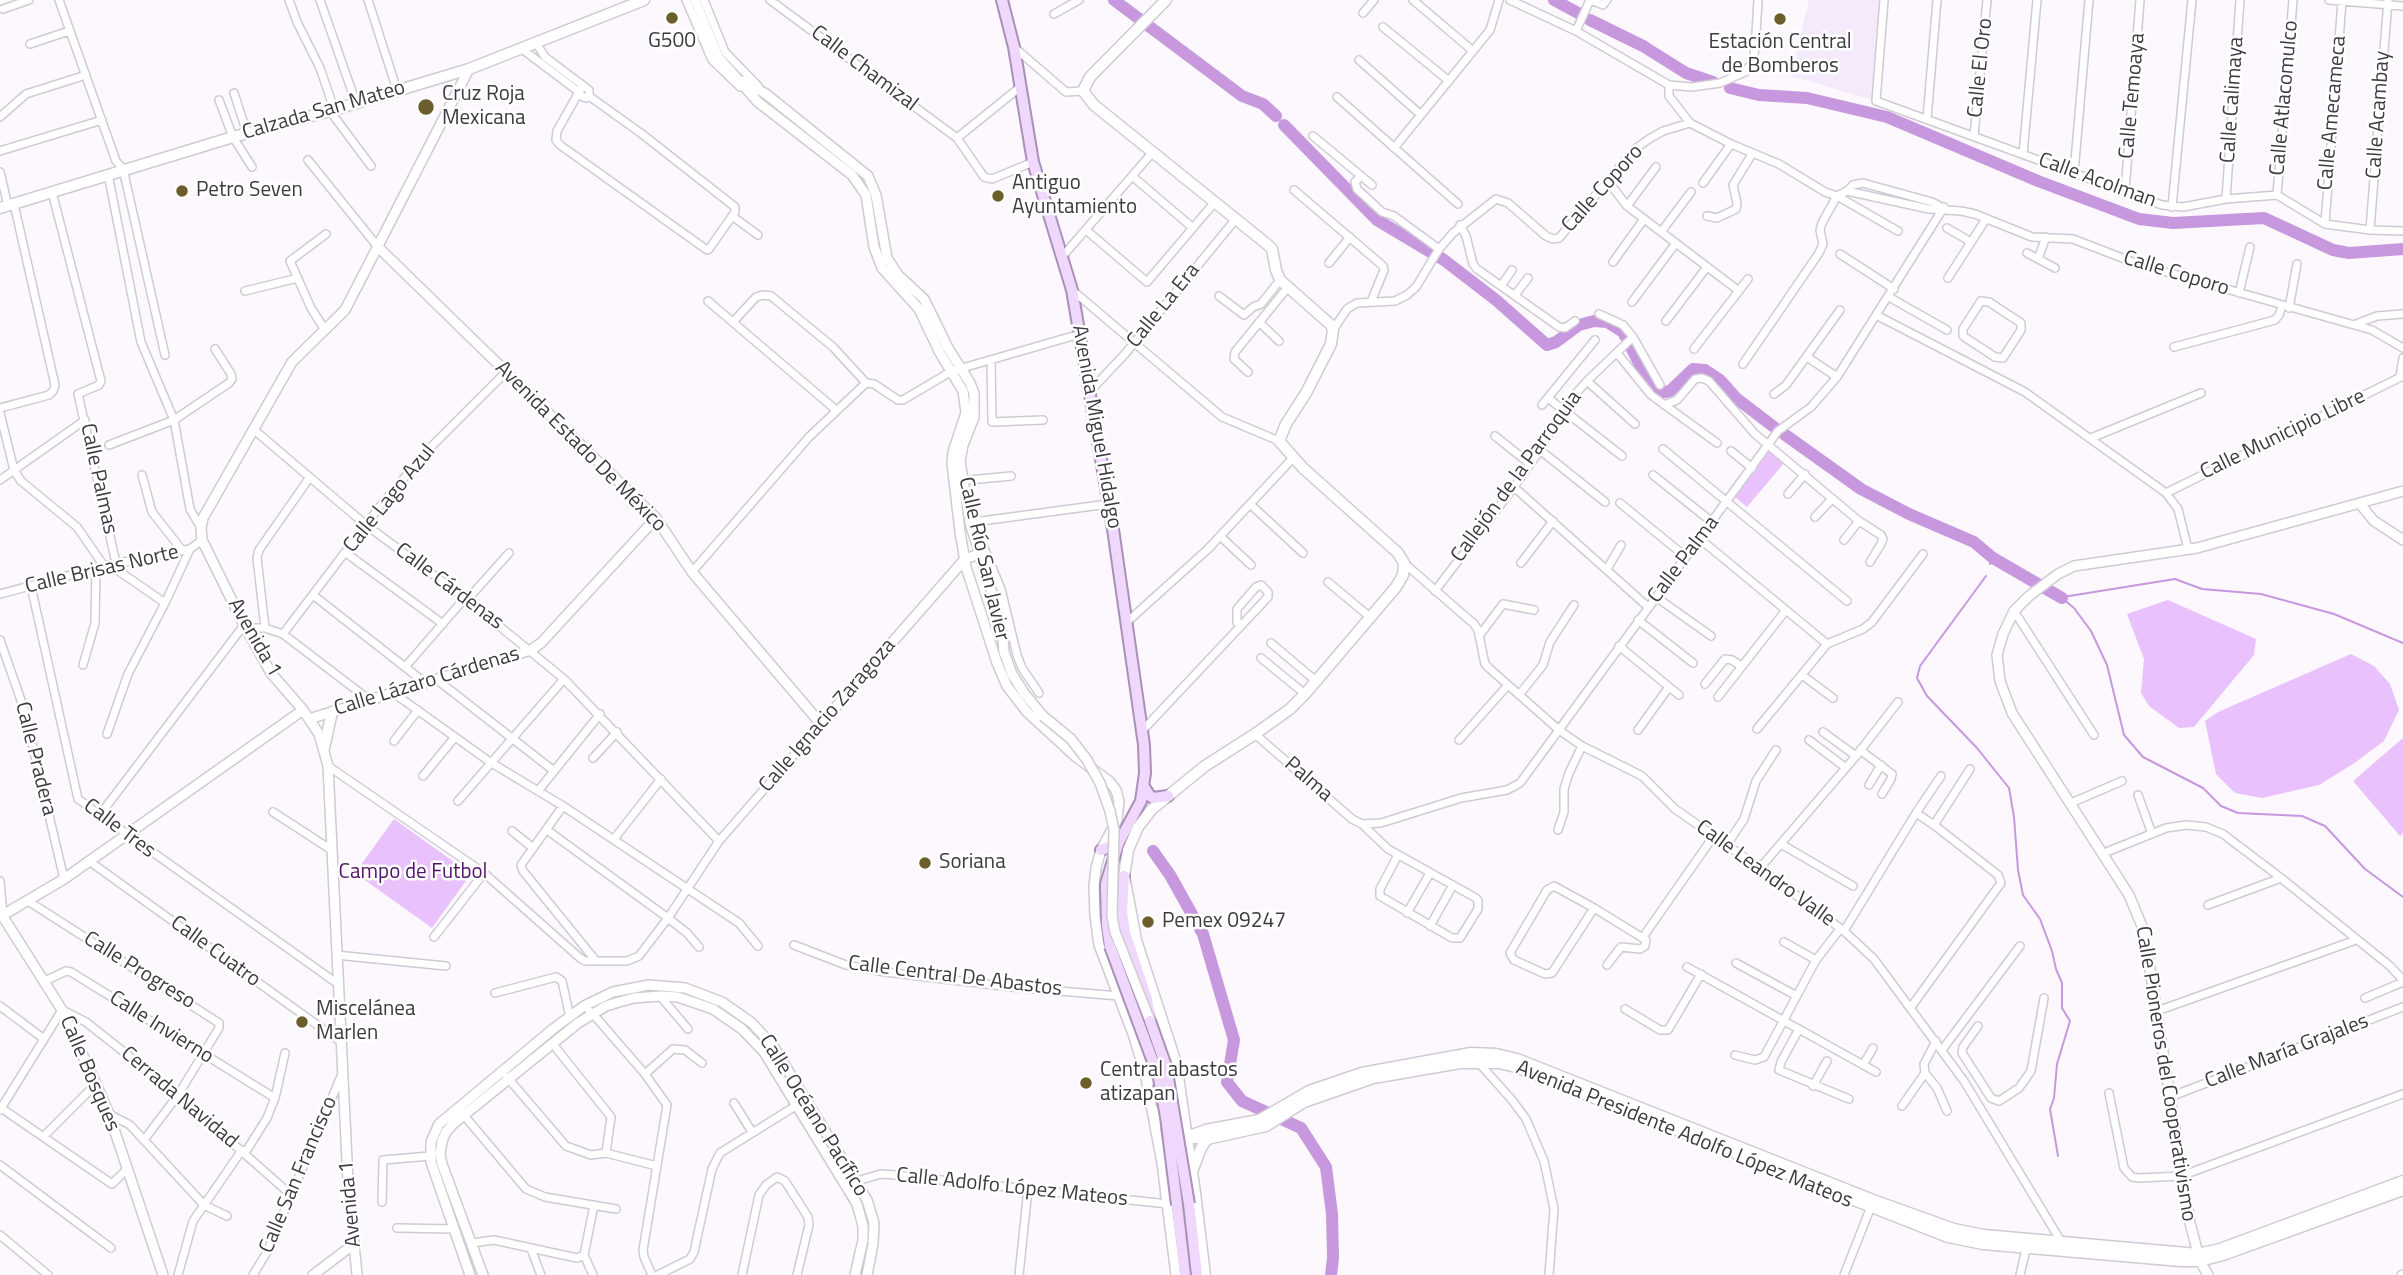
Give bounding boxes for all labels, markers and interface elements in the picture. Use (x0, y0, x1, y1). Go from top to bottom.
marker: G500 (664, 10, 680, 26)
marker: Estación Central de Bomberos (1772, 11, 1788, 27)
street label: Calle El Oro (1963, 17, 1999, 119)
street label: Calle Atlacomulco (2266, 19, 2304, 177)
street label: Calle Chamizal (806, 21, 922, 117)
place label: G500 (648, 29, 696, 55)
place label: Estación Central de Bomberos (1708, 30, 1852, 80)
street label: Calle Temoaya (2115, 32, 2151, 160)
street label: Calle Amecameca (2314, 35, 2352, 191)
street label: Calle Calimaya (2216, 36, 2250, 164)
street label: Calle Acambay (2362, 50, 2396, 180)
street label: Calzada San Mateo (240, 76, 408, 146)
place label: Cruz Roja Mexicana (442, 82, 526, 132)
marker: Cruz Roja Mexicana (416, 97, 436, 117)
street label: Calle Coporo (1557, 140, 1649, 238)
street label: Calle Acolman (2035, 148, 2159, 214)
place label: Antiguo Ayuntamiento (1012, 171, 1137, 221)
place label: Petro Seven (196, 178, 303, 204)
marker: Petro Seven (174, 183, 190, 199)
marker: Antiguo Ayuntamiento (990, 188, 1006, 204)
street label: Calle Coporo (2120, 246, 2232, 302)
street label: Calle La Era (1122, 259, 1206, 353)
street label: Avenida Miguel Hidalgo (1066, 323, 1126, 531)
street label: Avenida Estado De México (489, 356, 671, 538)
street label: Calle Municipio Libre (2197, 384, 2369, 486)
street label: Callejón de la Parroquia (1446, 386, 1588, 568)
street label: Calle Palmas (74, 421, 122, 537)
street label: Calle Lago Azul (339, 440, 441, 558)
street label: Calle Río San Javier (952, 475, 1014, 643)
street label: Calle Palma (1643, 511, 1725, 609)
street label: Calle Cárdenas (390, 538, 508, 636)
street label: Calle Brisas Norte (23, 540, 181, 600)
street label: Avenida 1 (221, 594, 287, 682)
street label: Calle Ignacio Zaragoza (754, 634, 902, 798)
street label: Calle Lázaro Cárdenas (331, 642, 523, 722)
street label: Calle Pradera (9, 699, 61, 819)
street label: Palma (1279, 752, 1337, 808)
street label: Calle Tres (78, 794, 160, 864)
street label: Calle Leandro Valle (1691, 815, 1839, 933)
place label: Soriana (939, 850, 1006, 876)
marker: Soriana (917, 855, 933, 871)
park label: Campo de Futbol (339, 860, 487, 886)
place label: Pemex 09247 (1162, 909, 1286, 935)
street label: Calle Cuatro (165, 911, 265, 993)
marker: Pemex 09247 (1140, 914, 1156, 930)
street label: Calle Pioneros del Cooperativismo (2129, 925, 2201, 1223)
street label: Calle Progreso (79, 927, 199, 1015)
street label: Calle Central De Abastos (847, 951, 1063, 1003)
street label: Calle Invierno (104, 986, 218, 1070)
place label: Miscelánea Marlen (316, 997, 415, 1047)
street label: Calle María Grajales (2202, 1009, 2372, 1095)
street label: Calle Bosques (53, 1012, 125, 1136)
marker: Miscelánea Marlen (294, 1014, 310, 1030)
street label: Calle Océano Pacífico (753, 1030, 873, 1202)
street label: Cerrada Navidad (115, 1042, 243, 1154)
street label: Avenida Presidente Adolfo López Mateos (1512, 1056, 1856, 1214)
place label: Central abastos atizapan (1100, 1058, 1238, 1108)
marker: Central abastos atizapan (1078, 1075, 1094, 1091)
street label: Calle San Francisco (255, 1093, 343, 1257)
street label: Avenida 1 (335, 1160, 367, 1248)
street label: Calle Adolfo López Mateos (895, 1163, 1129, 1213)

